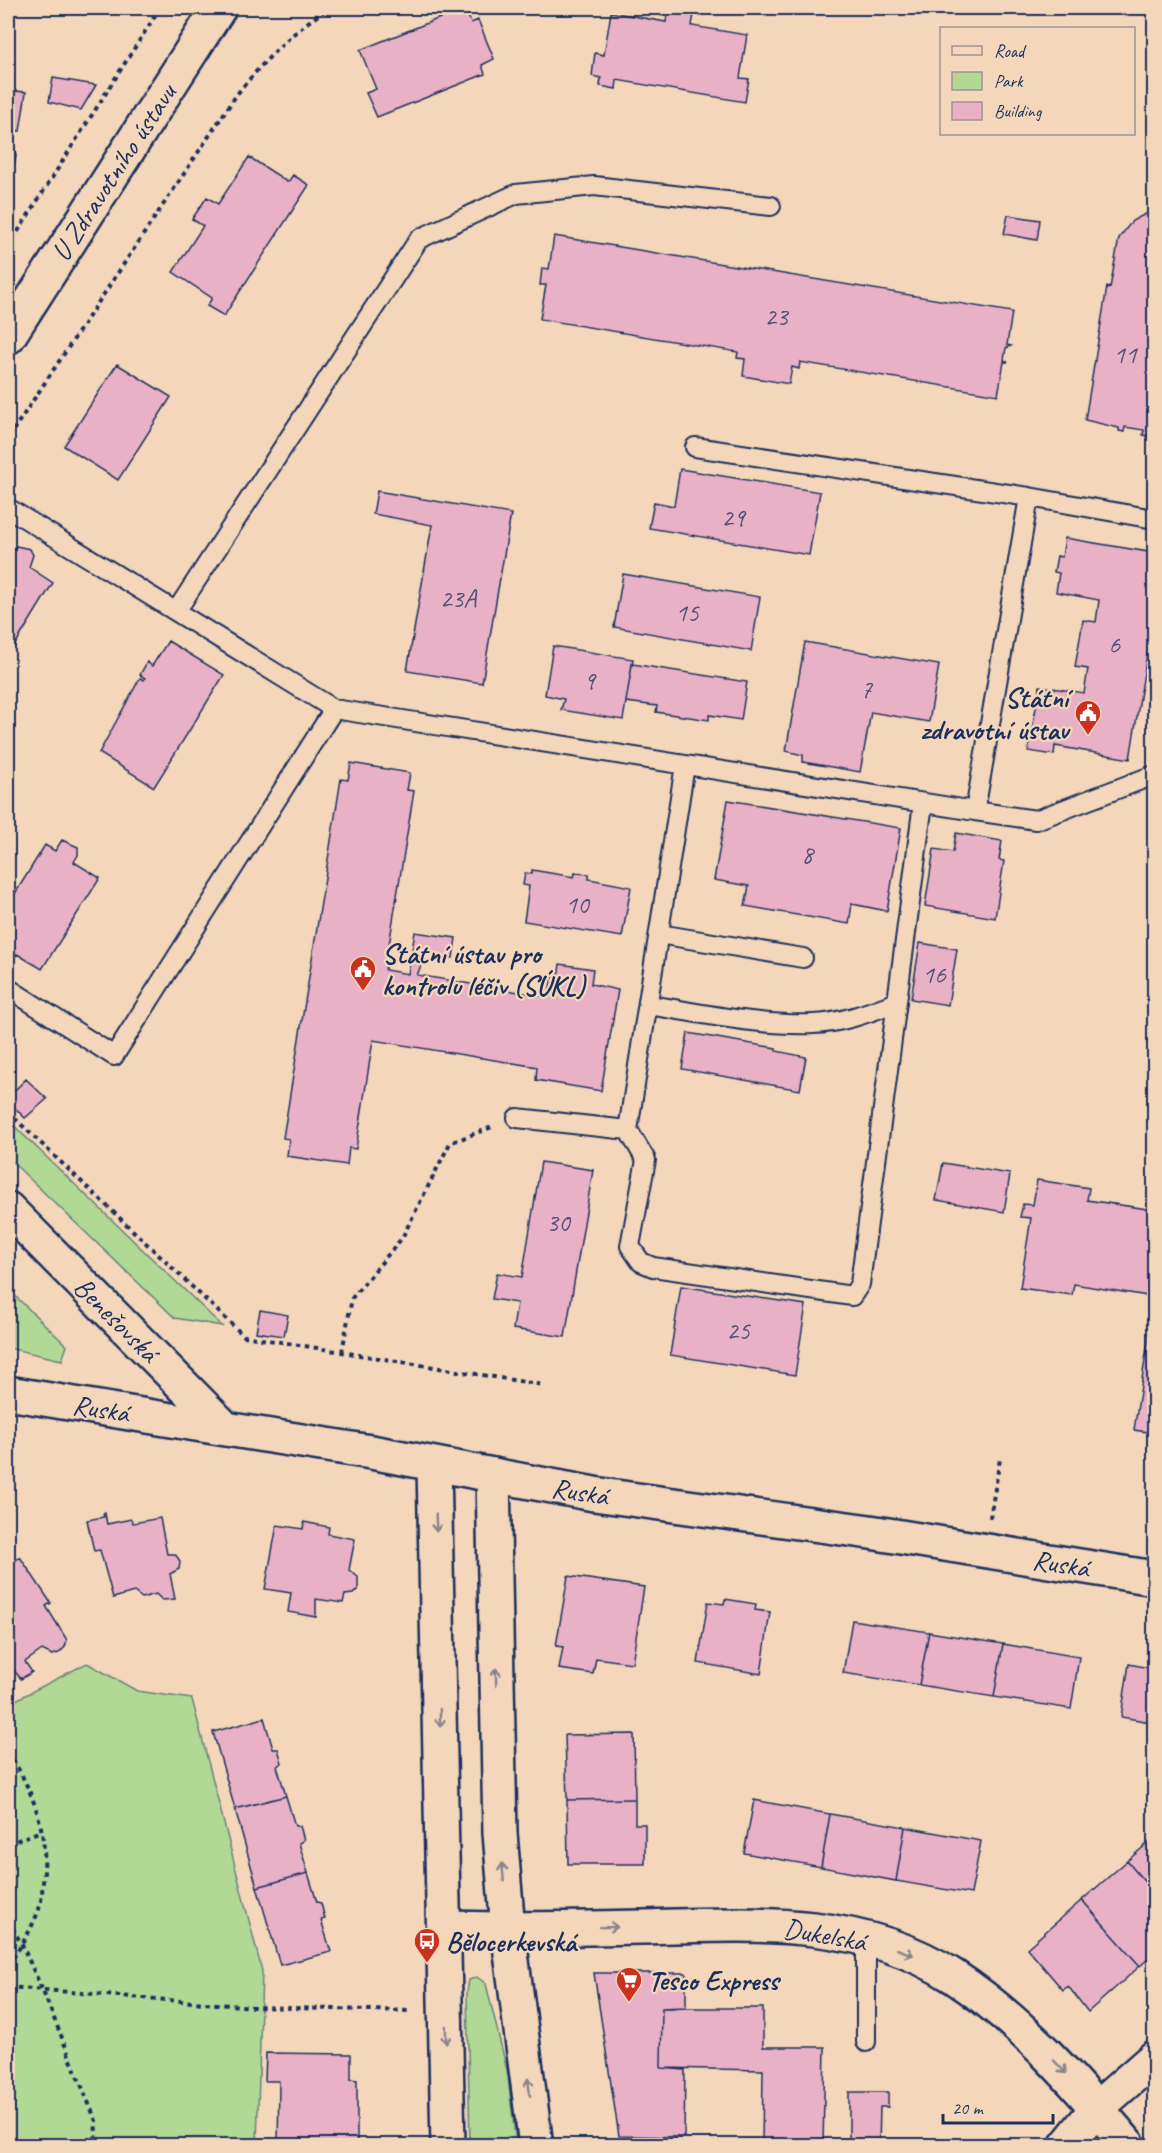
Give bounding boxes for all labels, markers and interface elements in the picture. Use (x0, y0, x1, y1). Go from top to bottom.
legend (940, 27, 1135, 135)
text: Road (994, 40, 1027, 62)
text: Park (994, 70, 1024, 92)
street label: U Zdravotního ústavu (43, 76, 185, 267)
text: Building (994, 100, 1043, 122)
house number: 23 (764, 300, 790, 333)
house number: 11 (1113, 338, 1138, 371)
house number: 29 (721, 501, 747, 534)
house number: 23A (440, 582, 478, 615)
house number: 15 (675, 596, 700, 629)
house number: 6 (1108, 628, 1121, 661)
house number: 9 (583, 664, 597, 697)
house number: 7 (860, 673, 873, 706)
place label: Státní zdravotní ústav (921, 680, 1074, 747)
public building icon: Státní zdravotní ústav (1073, 698, 1103, 736)
house number: 8 (801, 838, 815, 871)
house number: 10 (565, 888, 591, 921)
place label: Státní ústav pro kontrolu léčiv (SÚKL) (382, 936, 587, 1003)
public building icon: Státní ústav pro kontrolu léčiv (SÚKL) (348, 954, 378, 992)
house number: 16 (922, 958, 947, 991)
house number: 30 (546, 1206, 572, 1239)
street label: Benešovská (67, 1269, 169, 1371)
house number: 25 (726, 1314, 751, 1347)
street label: Ruská (70, 1387, 134, 1431)
street label: Ruská (549, 1470, 613, 1514)
one-way arrow (430, 1513, 442, 1533)
street label: Ruská (1030, 1542, 1094, 1586)
one-way arrow (491, 1667, 502, 1687)
one-way arrow (434, 1708, 446, 1728)
one-way arrow (497, 1862, 508, 1882)
street label: Dukelská (781, 1910, 871, 1959)
one-way arrow (598, 1922, 618, 1933)
place label: Bělocerkevská (446, 1924, 579, 1959)
bus stop icon: Bělocerkevská (412, 1926, 442, 1964)
one-way arrow (895, 1948, 914, 1959)
place label: Tesco Express (648, 1963, 782, 1998)
supermarket icon: Tesco Express (614, 1965, 644, 2003)
one-way arrow (440, 2024, 452, 2044)
one-way arrow (1053, 2060, 1067, 2075)
one-way arrow (523, 2078, 534, 2098)
scale bar (943, 2087, 1052, 2125)
text: 20 m (952, 2097, 985, 2119)

